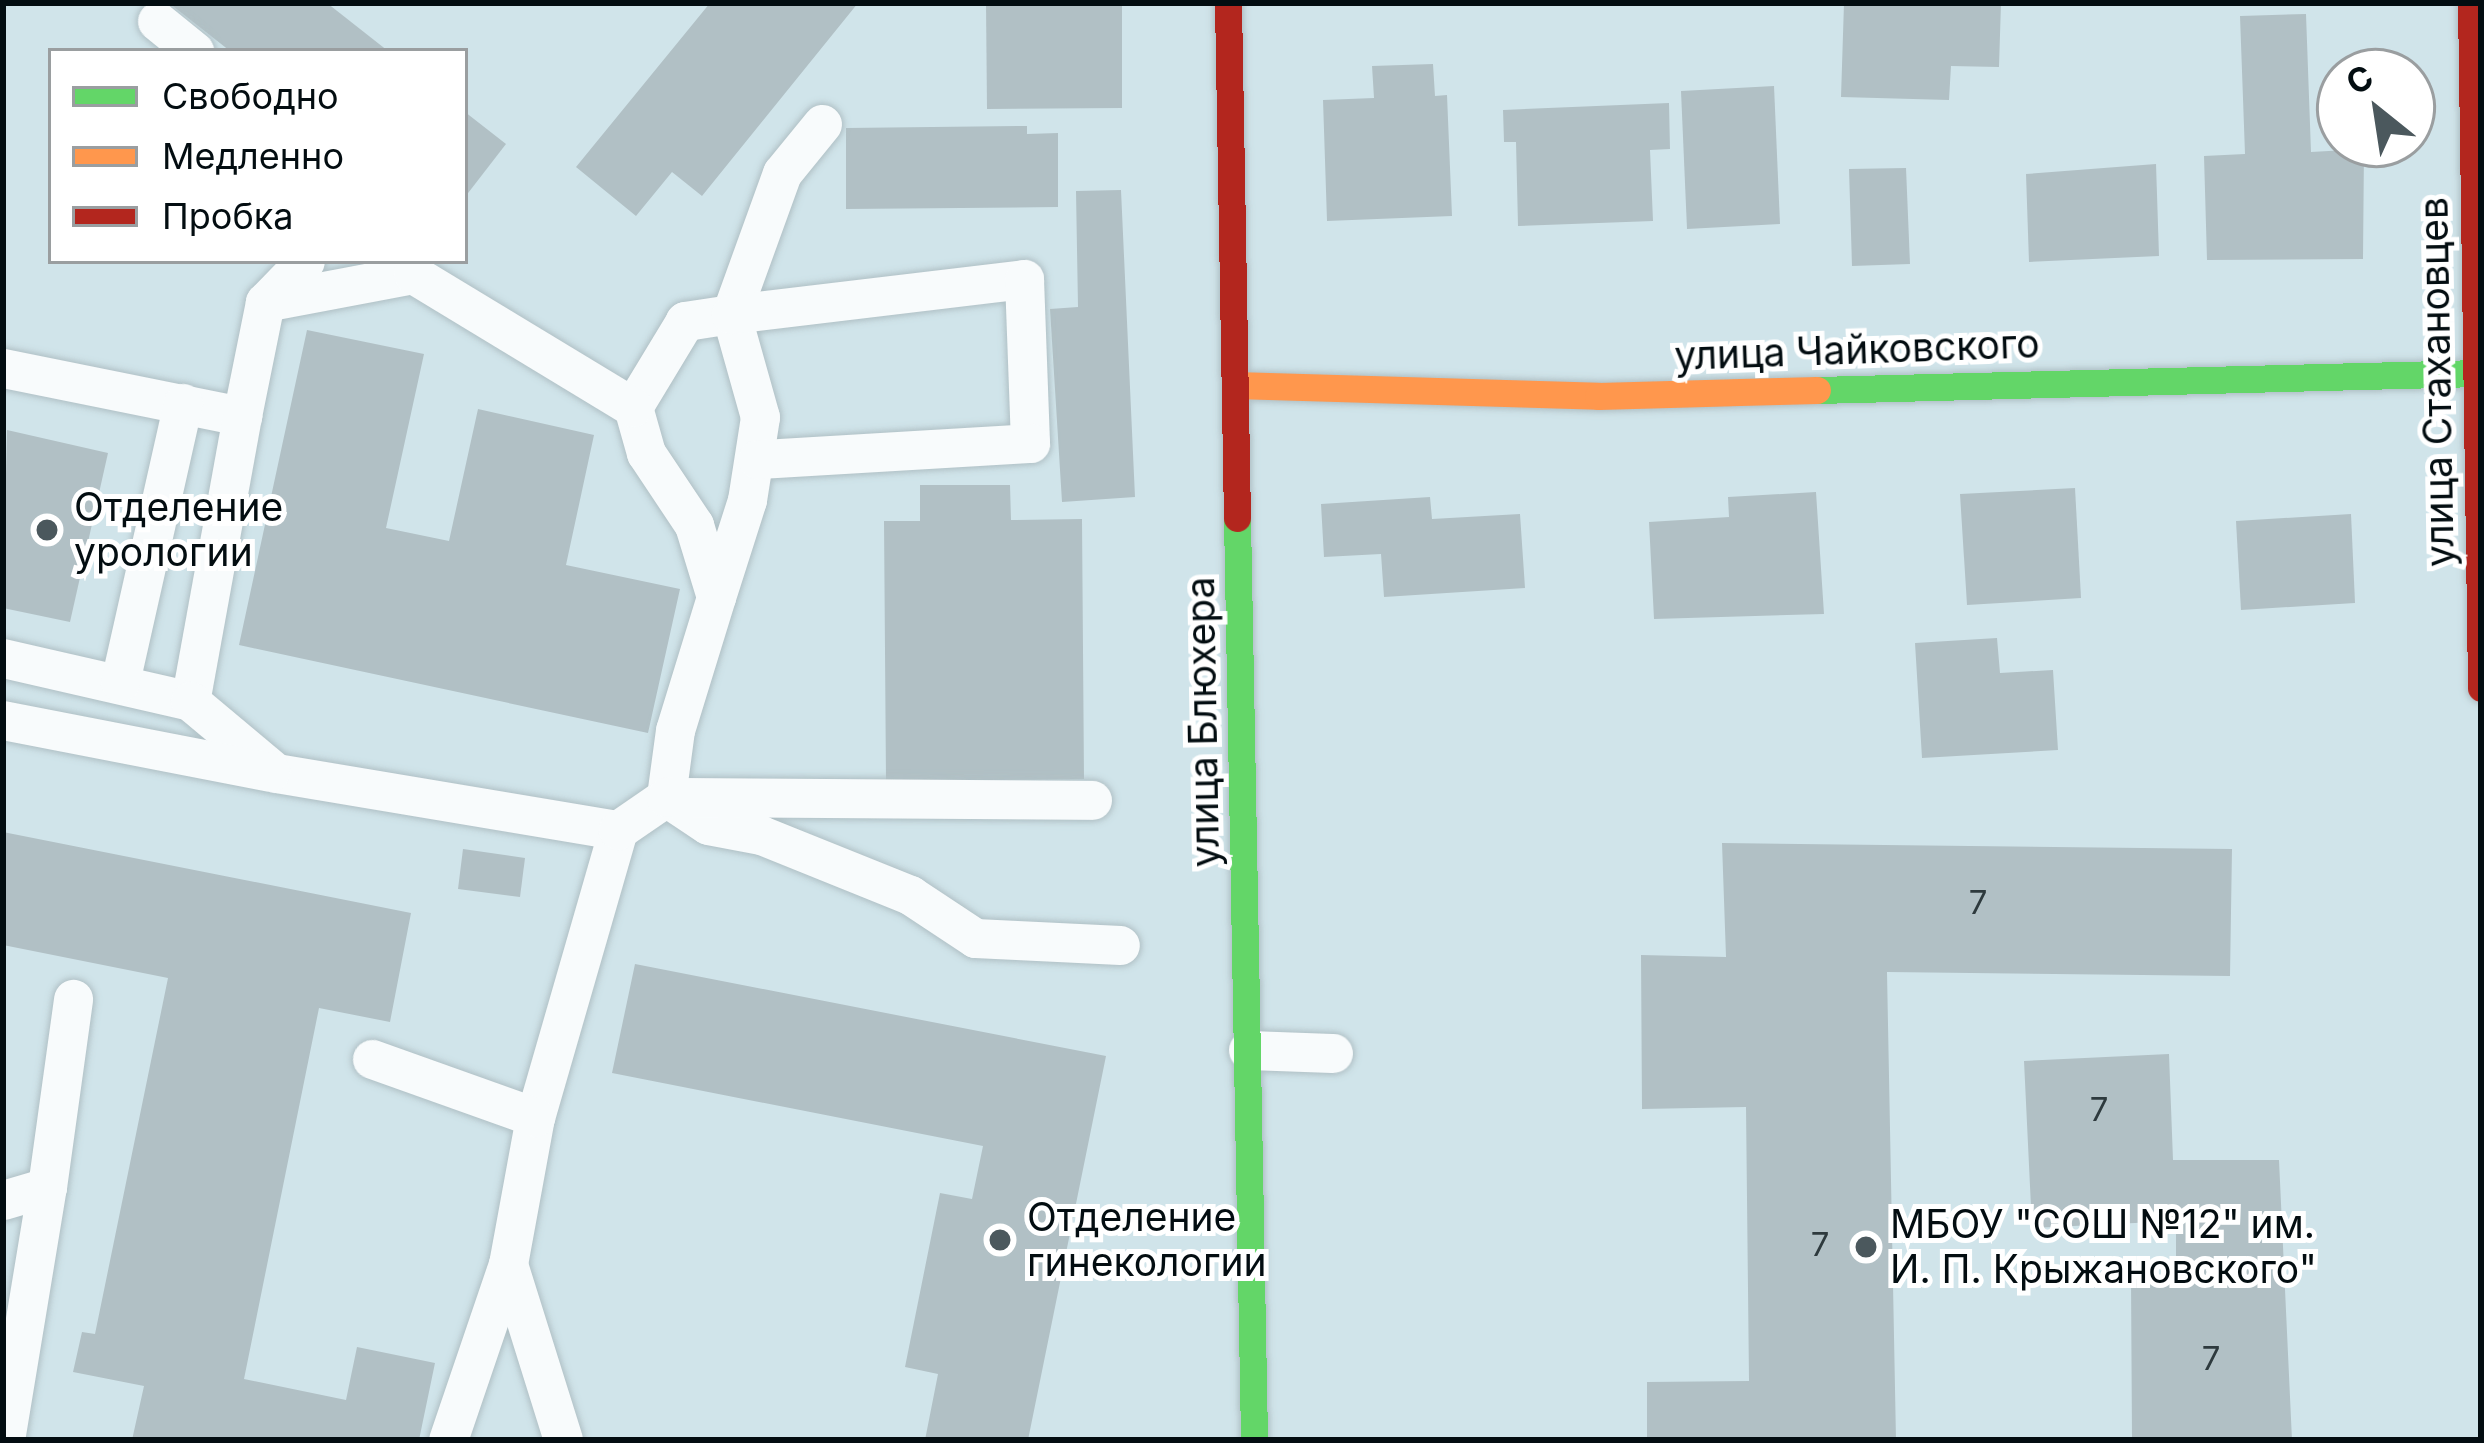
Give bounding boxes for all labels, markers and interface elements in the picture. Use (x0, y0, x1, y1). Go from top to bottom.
legend (48, 48, 468, 264)
north arrow (2316, 48, 2436, 168)
text: С (2339, 56, 2380, 103)
text: Свободно (162, 74, 339, 118)
text: Медленно (162, 134, 344, 178)
text: Пробка (162, 194, 293, 238)
street label: улица Стахановцев (2410, 197, 2464, 567)
street label: улица Чайковского (1674, 320, 2040, 380)
place label: Отделение урологии (74, 485, 283, 576)
marker: Отделение урологии (31, 514, 63, 546)
street label: улица Блюхера (1177, 576, 1229, 868)
house number: 7 (1969, 883, 1987, 923)
house number: 7 (2090, 1090, 2108, 1130)
place label: Отделение гинекологии (1027, 1195, 1267, 1286)
place label: МБОУ "СОШ №12" им. И. П. Крыжановского" (1890, 1202, 2317, 1293)
marker: Отделение гинекологии (984, 1224, 1016, 1256)
house number: 7 (1811, 1225, 1829, 1265)
marker: МБОУ "СОШ №12" им. И. П. Крыжановского" (1853, 1234, 1879, 1260)
house number: 7 (2202, 1339, 2220, 1379)

